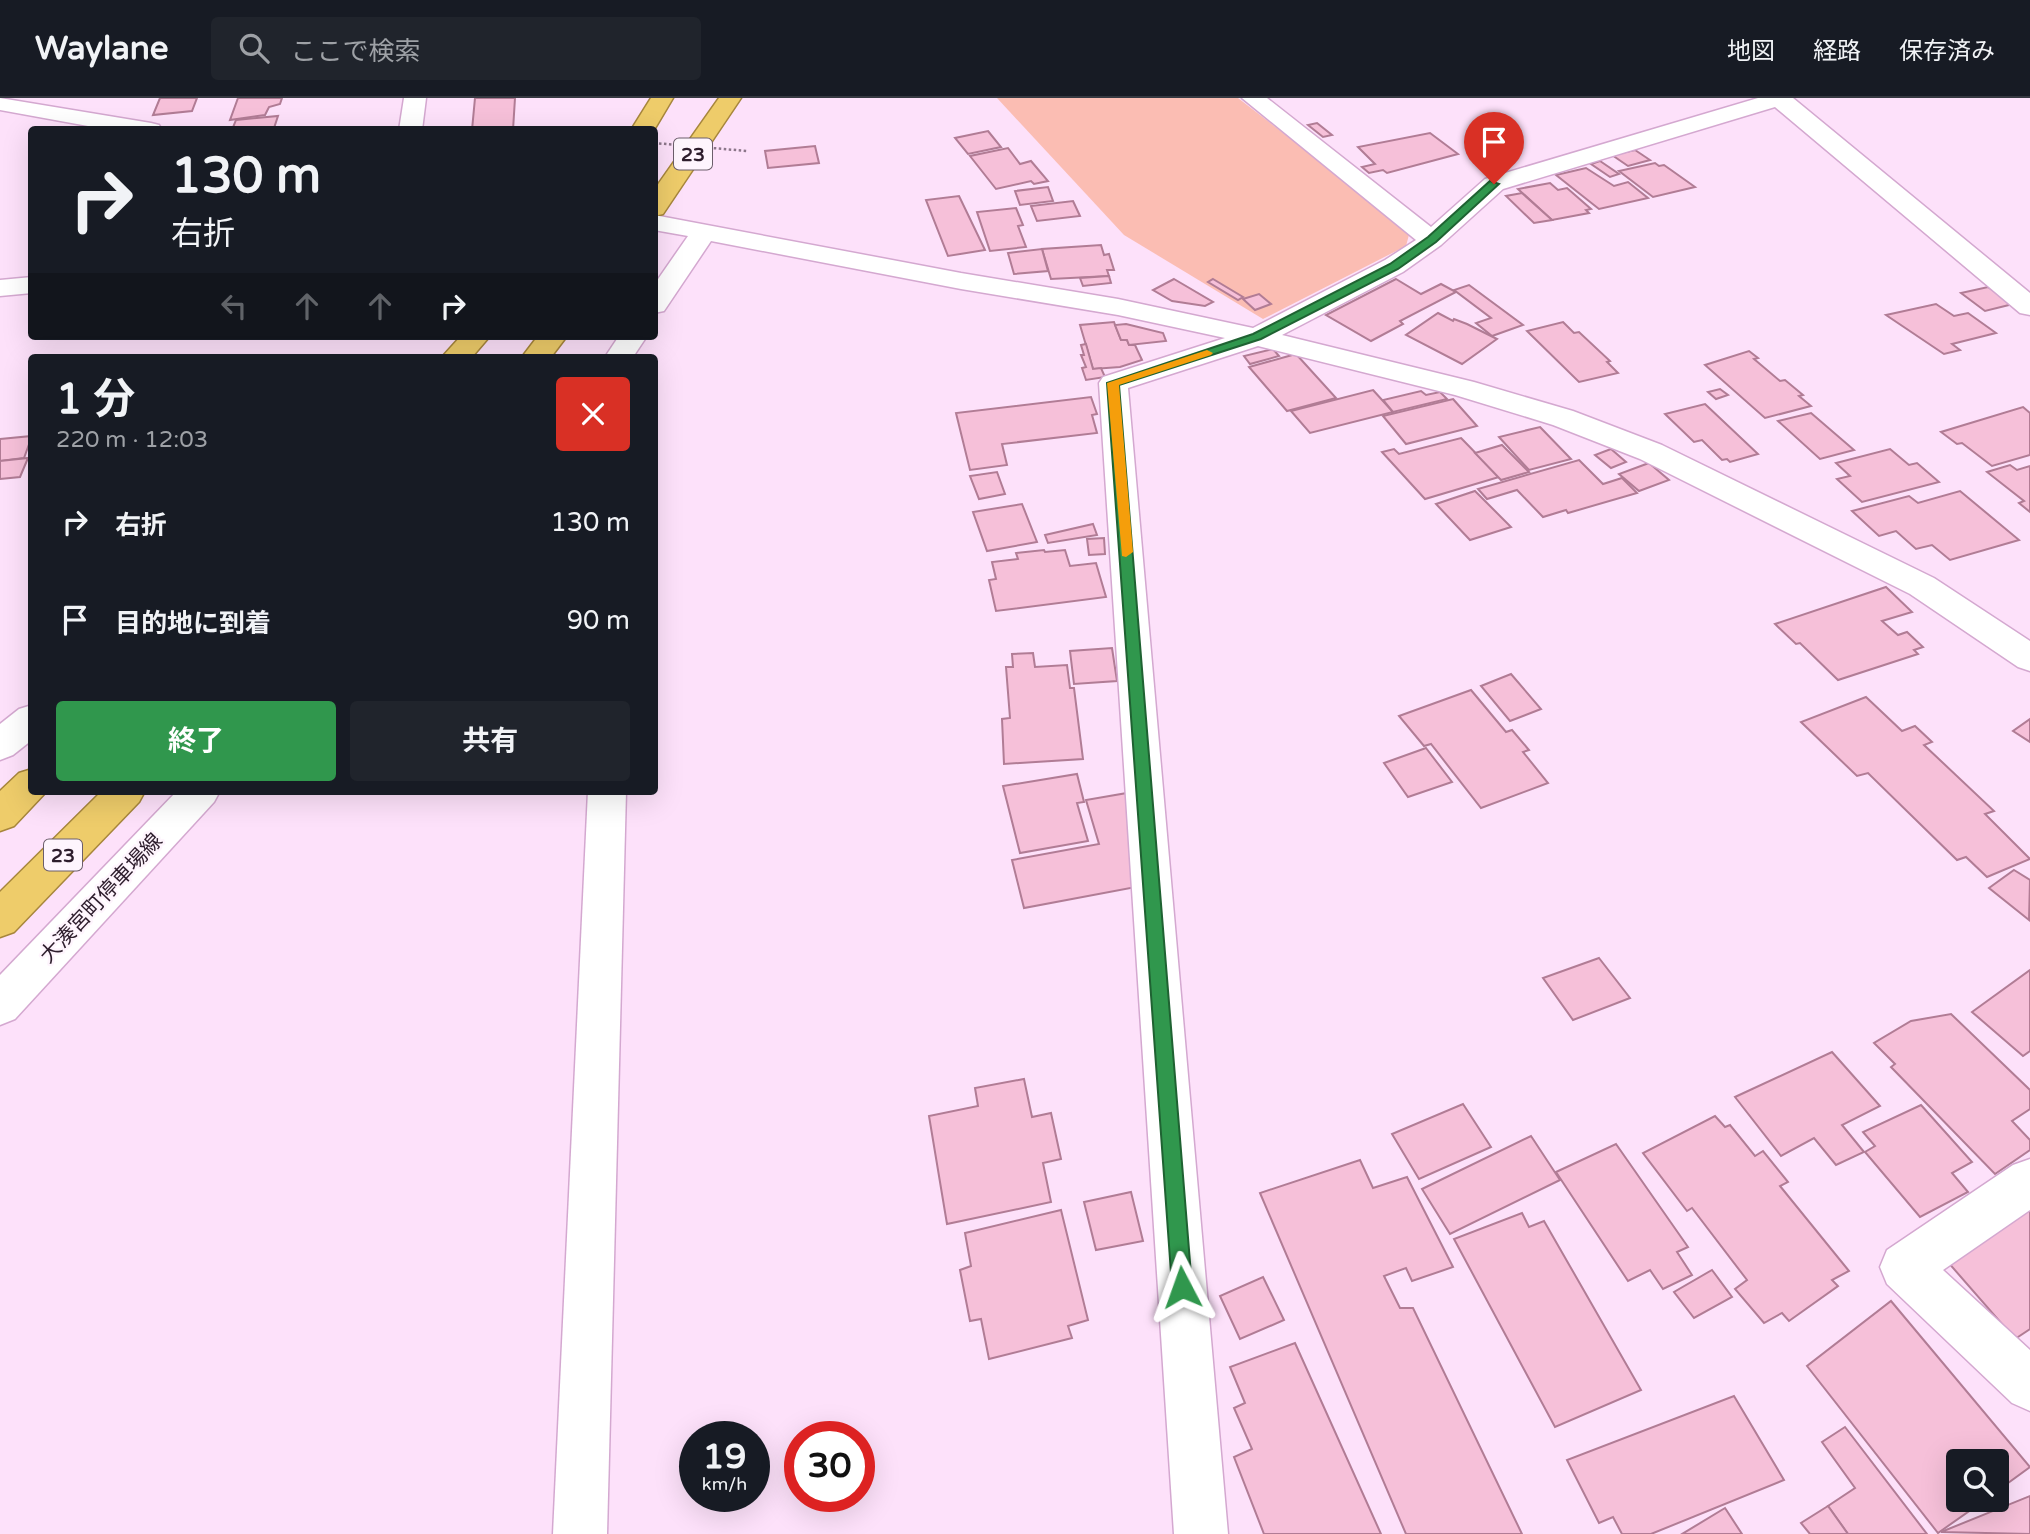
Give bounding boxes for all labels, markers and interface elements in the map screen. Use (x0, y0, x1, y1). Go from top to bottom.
search box (211, 17, 701, 80)
text: Waylane (35, 29, 169, 68)
icon: search (235, 29, 273, 67)
text: ここで検索 (291, 36, 421, 67)
text: 地図 (1727, 37, 1775, 66)
text: 経路 (1813, 37, 1861, 66)
text: 保存済み (1899, 37, 1995, 66)
pin (1464, 112, 1524, 184)
icon: arrive (1475, 123, 1513, 161)
road number: 23 (674, 138, 712, 170)
text: 130 m (171, 147, 321, 206)
icon: right (56, 154, 147, 245)
text: 右折 (171, 215, 235, 253)
icon: left (215, 287, 253, 325)
icon: ahead (288, 287, 326, 325)
icon: ahead (361, 287, 399, 325)
icon: right (434, 287, 472, 325)
text: 1 分 (56, 374, 135, 425)
button: close (556, 377, 630, 451)
text: 220 m · 12:03 (56, 426, 208, 454)
icon: right (56, 503, 94, 541)
text: 130 m (550, 507, 630, 538)
text: 右折 (115, 510, 167, 541)
icon: arrive (56, 601, 94, 639)
text: 90 m (567, 605, 630, 636)
text: 目的地に到着 (115, 608, 271, 639)
button: 終了 (56, 701, 336, 781)
button: 共有 (350, 701, 630, 781)
street label: 大湊宮町停車場線 (35, 828, 168, 968)
road number: 23 (44, 840, 82, 870)
position arrow (1145, 1250, 1219, 1324)
speed limit sign: 30 (784, 1421, 875, 1512)
text: 19 (703, 1436, 746, 1478)
map controls (1946, 1449, 2009, 1512)
button: search (1946, 1449, 2009, 1512)
text: km/h (702, 1473, 747, 1495)

